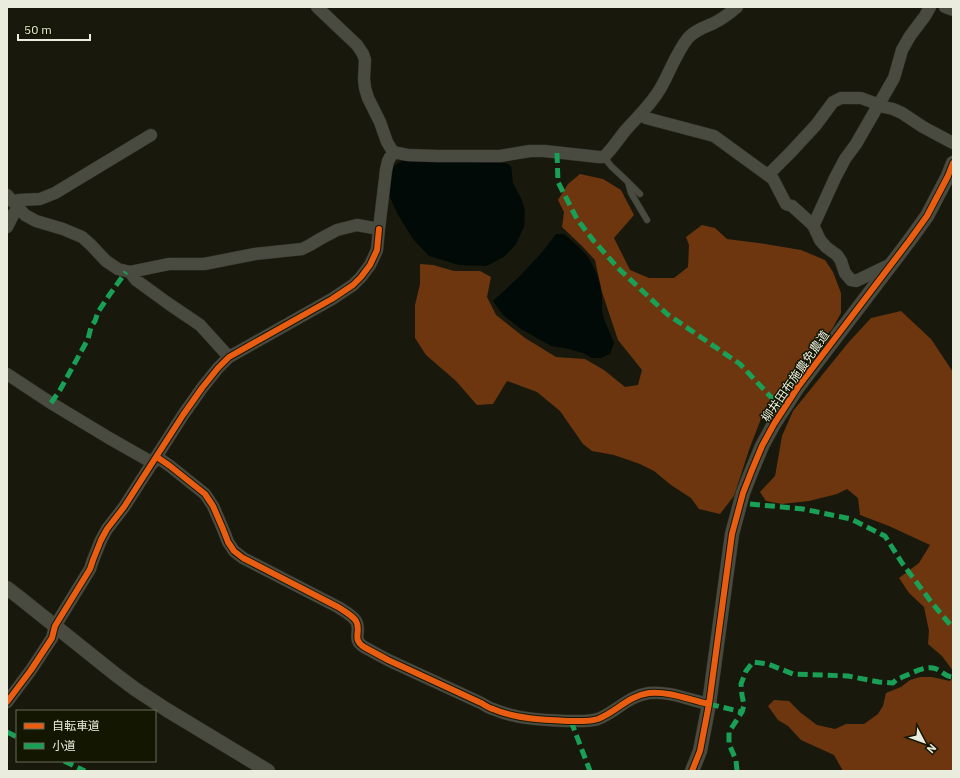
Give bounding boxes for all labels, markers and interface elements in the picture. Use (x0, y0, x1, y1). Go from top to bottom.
scale bar (18, 16, 90, 42)
text: 50 m (24, 22, 52, 37)
street label: 柳井田布施農免農道 (758, 327, 832, 425)
legend (16, 710, 156, 762)
text: 自転車道 (52, 718, 100, 733)
north arrow (904, 722, 944, 762)
text: 小道 (52, 738, 76, 753)
text: N (924, 741, 939, 756)

